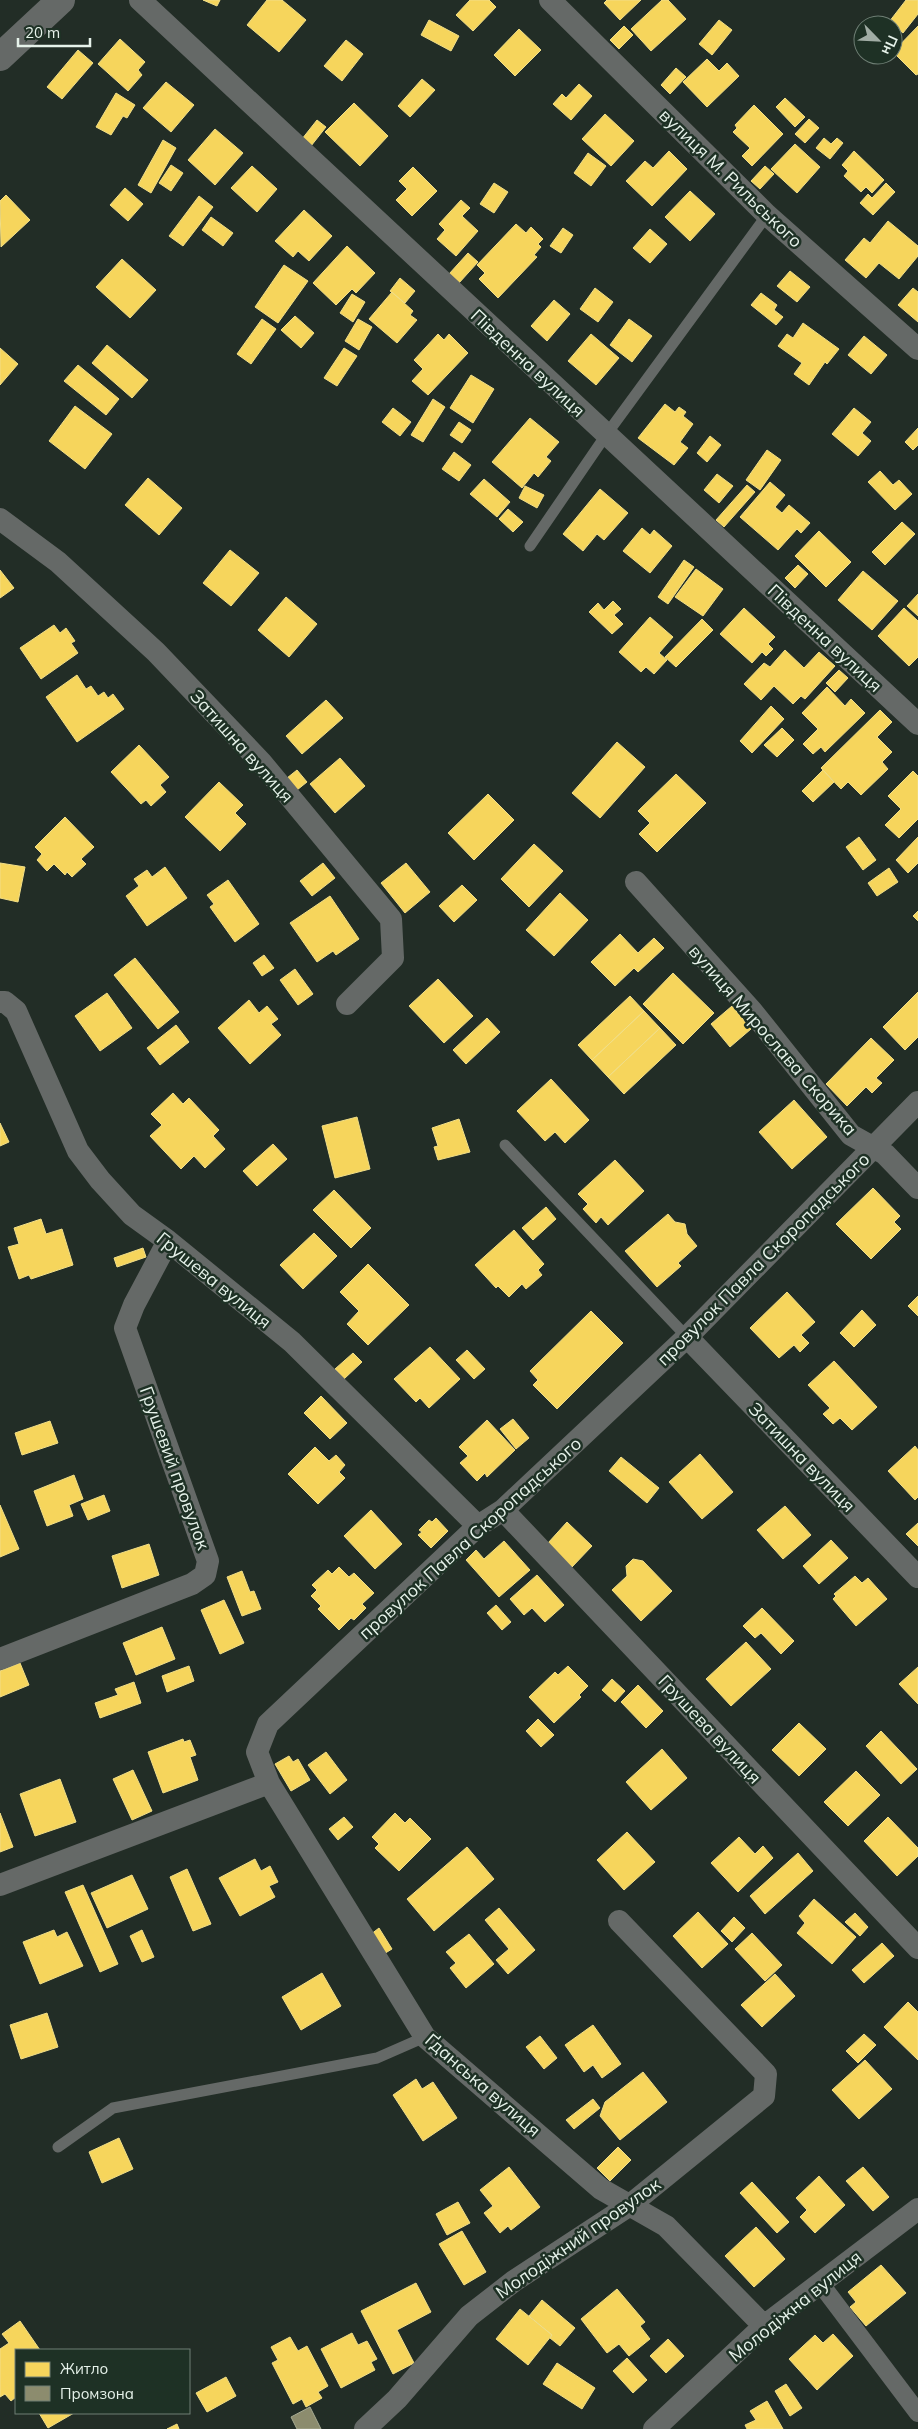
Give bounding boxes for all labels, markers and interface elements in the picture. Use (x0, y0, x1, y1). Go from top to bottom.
scale bar (18, 15, 90, 47)
north arrow (853, 15, 903, 65)
text: 20 m (25, 23, 60, 42)
text: Пн (878, 33, 902, 58)
street label: вулиця М. Рильського (654, 104, 808, 252)
street label: Південна вулиця (466, 304, 590, 422)
street label: Південна вулиця (763, 579, 887, 697)
street label: Затишна вулиця (185, 685, 299, 807)
street label: вулиця Мирослава Скорика (684, 940, 862, 1140)
street label: провулок Павла Скоропадського (652, 1148, 874, 1370)
street label: Грушева вулиця (152, 1227, 276, 1333)
street label: Грушевий провулок (135, 1383, 215, 1553)
street label: Затишна вулиця (744, 1397, 860, 1517)
street label: провулок Павла Скоропадського (354, 1432, 586, 1644)
street label: Грушева вулиця (654, 1670, 766, 1788)
street label: Ґданська вулиця (420, 2028, 546, 2142)
street label: Молодіжний провулок (491, 2172, 665, 2304)
street label: Молодіжна вулиця (724, 2245, 866, 2367)
legend (15, 2349, 190, 2414)
text: Житло (60, 2359, 108, 2378)
text: Промзона (60, 2384, 134, 2403)

